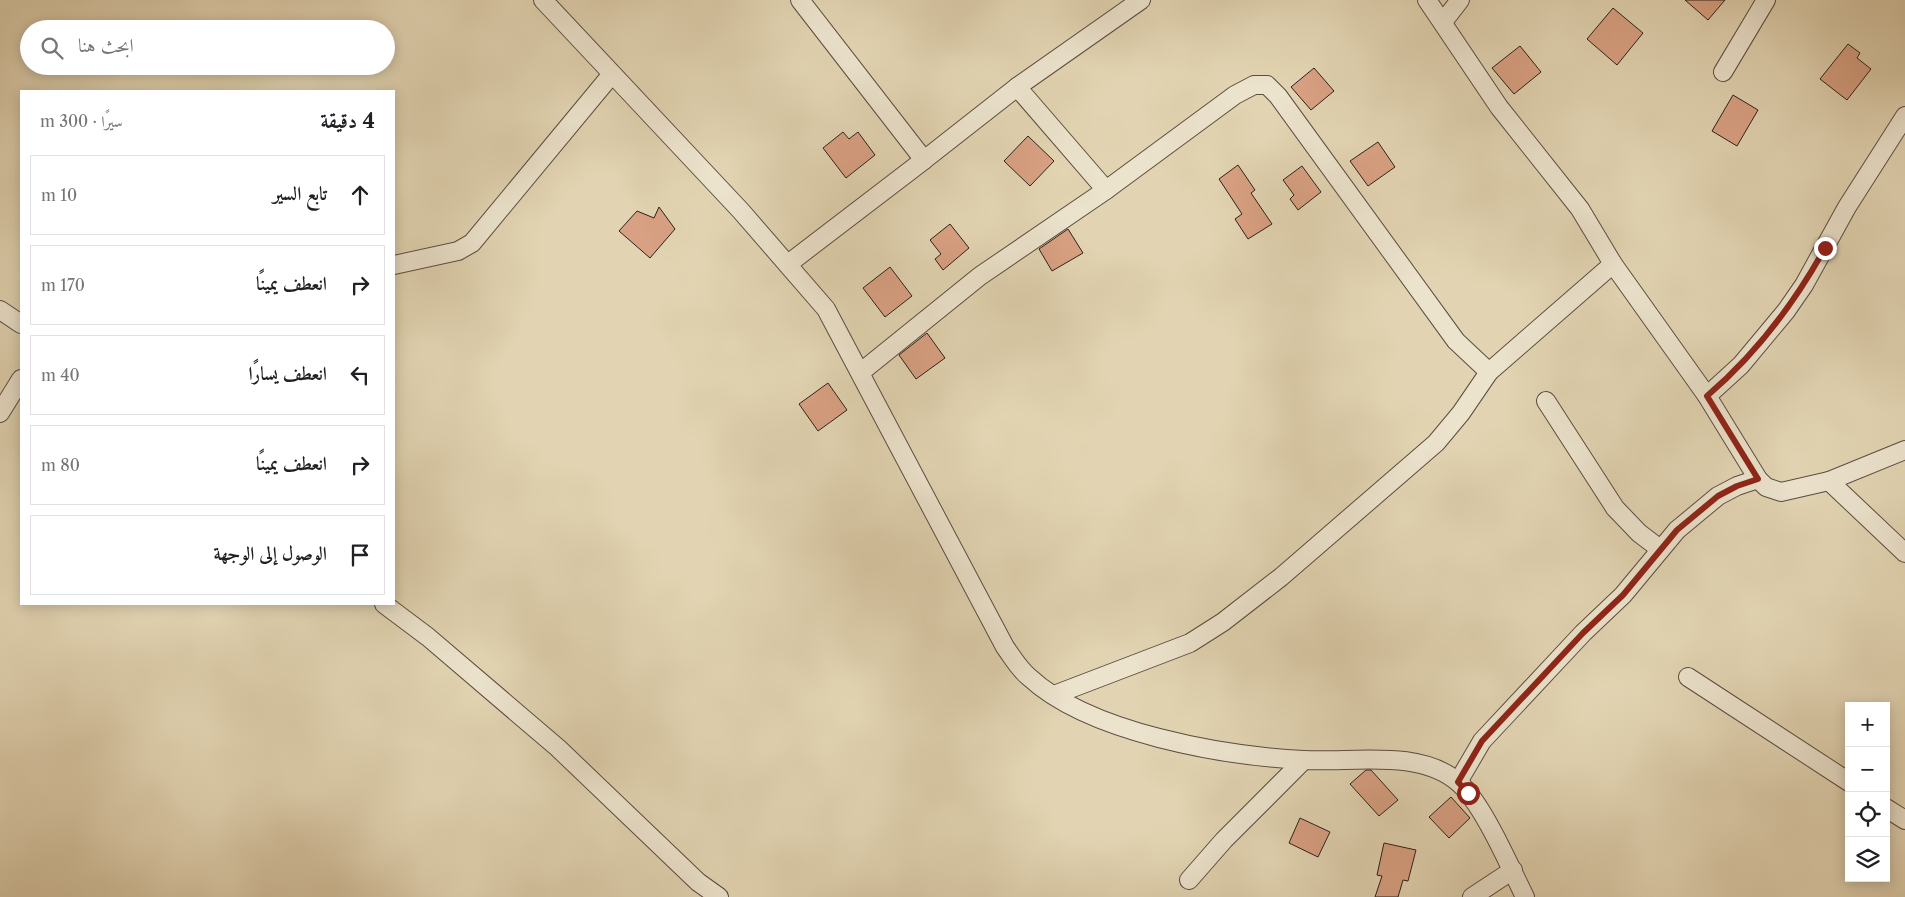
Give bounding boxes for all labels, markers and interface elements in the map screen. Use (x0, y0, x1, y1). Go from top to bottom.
search box (20, 20, 395, 75)
icon: search (38, 34, 66, 62)
text: ابحث هنا (78, 34, 134, 57)
text: 4 دقيقة (321, 108, 375, 133)
text: سيرًا · 300 m (40, 111, 123, 131)
icon: ahead (346, 181, 374, 209)
text: تابع السير (273, 182, 327, 205)
text: 10 m (41, 185, 77, 205)
route end (1814, 237, 1837, 260)
icon: right (346, 271, 374, 299)
text: انعطف يمينًا (256, 272, 327, 295)
text: 170 m (41, 275, 85, 295)
icon: left (346, 361, 374, 389)
text: انعطف يسارًا (248, 362, 327, 385)
text: 40 m (41, 365, 80, 385)
icon: right (346, 451, 374, 479)
text: انعطف يمينًا (256, 452, 327, 475)
text: 80 m (41, 455, 80, 475)
icon: arrive (346, 541, 374, 569)
text: الوصول إلى الوجهة (213, 542, 327, 565)
map controls (1845, 702, 1890, 882)
button: + (1845, 702, 1890, 747)
button: − (1845, 747, 1890, 792)
route start (1457, 782, 1480, 805)
button: locate (1845, 792, 1890, 837)
button: layers (1845, 837, 1890, 882)

